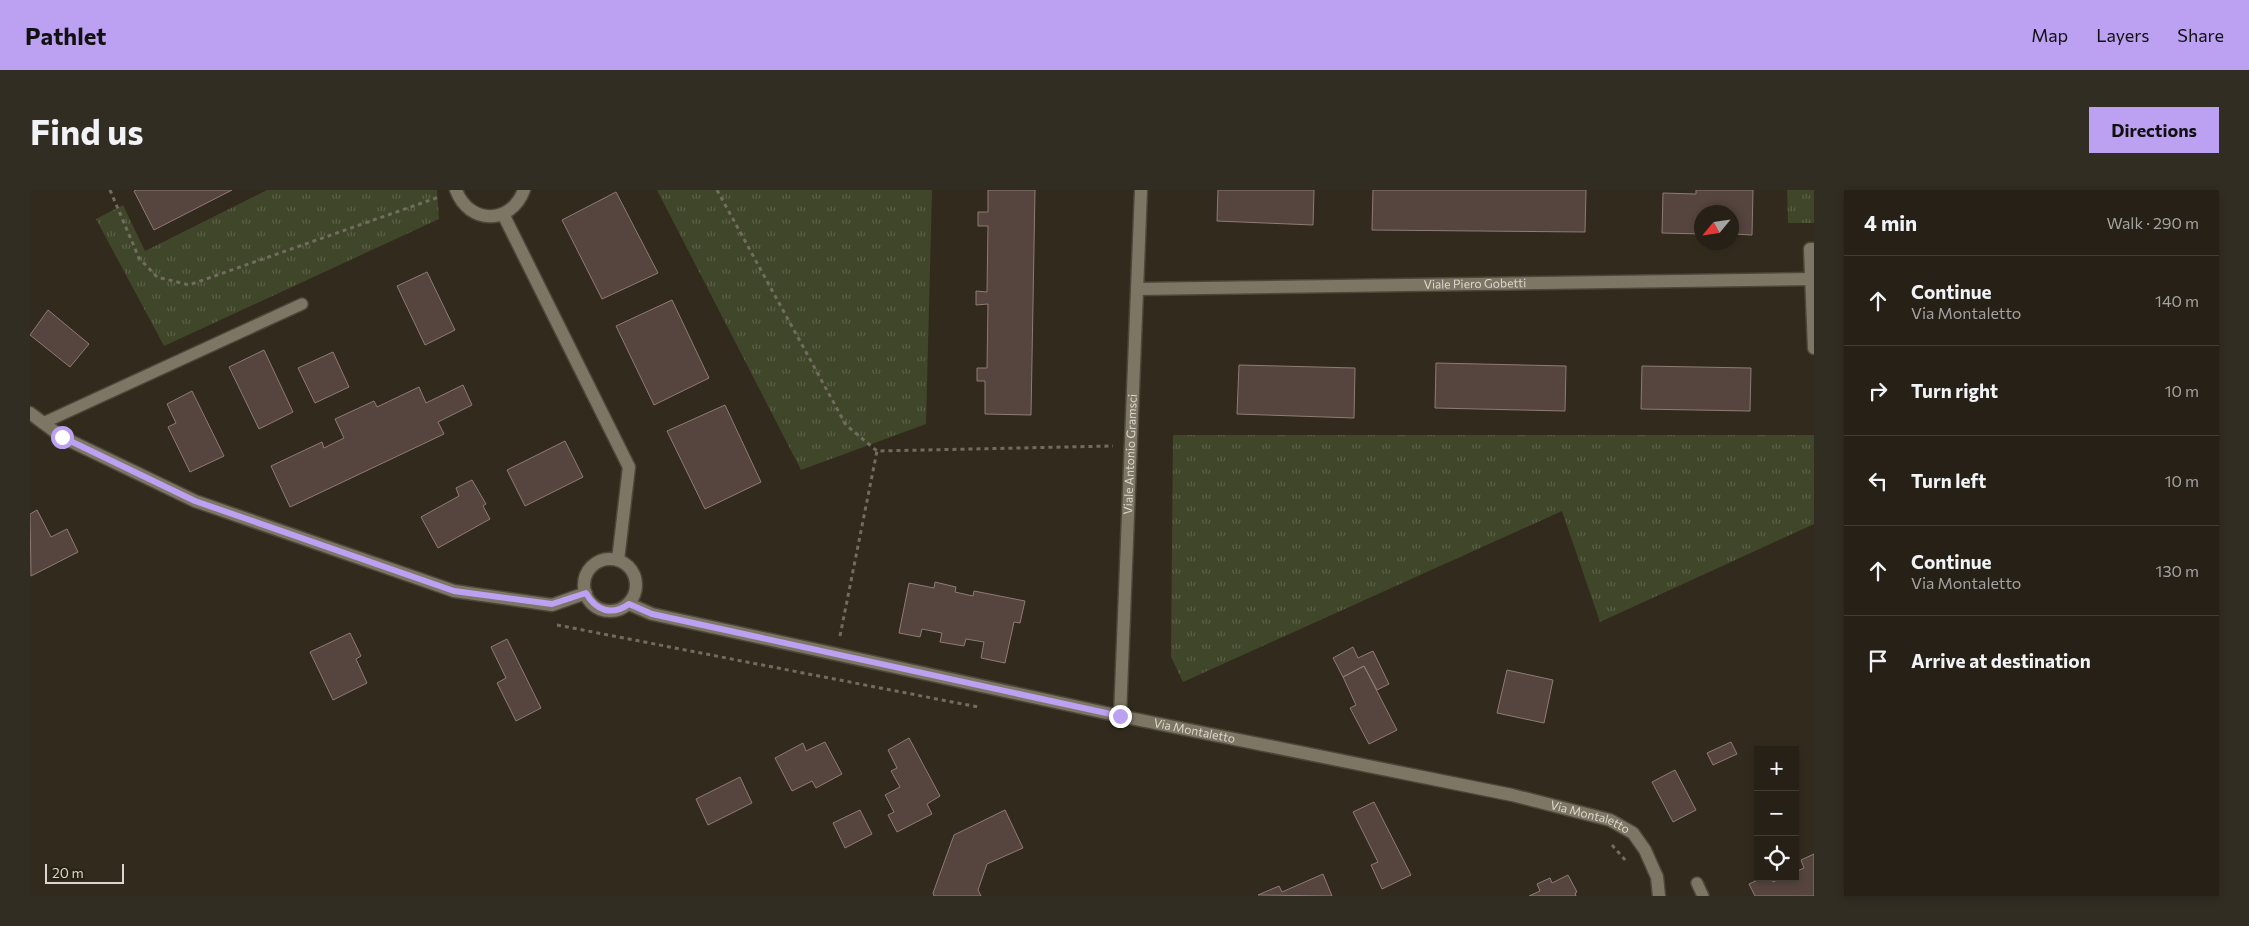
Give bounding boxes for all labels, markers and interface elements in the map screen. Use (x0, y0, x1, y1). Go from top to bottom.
text: Pathlet (25, 21, 106, 50)
text: Map (2031, 24, 2068, 46)
text: Layers (2096, 24, 2149, 46)
text: Share (2177, 24, 2224, 46)
button: Directions (2089, 107, 2219, 153)
text: Find us (30, 109, 144, 152)
north arrow (1694, 205, 1739, 250)
text: 4 min (1864, 210, 1917, 235)
text: Walk · 290 m (2107, 213, 2199, 232)
street label: Viale Piero Gobetti (1424, 275, 1526, 291)
text: Continue (1911, 280, 1991, 303)
icon: ahead (1864, 287, 1892, 315)
text: 140 m (2155, 291, 2199, 310)
text: Via Montaletto (1911, 303, 2021, 322)
icon: right (1864, 377, 1892, 405)
text: Turn right (1911, 379, 1998, 402)
text: 10 m (2165, 381, 2199, 400)
street label: Viale Antonio Gramsci (1120, 394, 1139, 515)
route start (51, 426, 74, 449)
icon: left (1864, 467, 1892, 495)
text: Turn left (1911, 469, 1986, 492)
text: 10 m (2165, 471, 2199, 490)
text: Continue (1911, 550, 1991, 573)
icon: ahead (1864, 557, 1892, 585)
text: 130 m (2156, 561, 2199, 580)
text: Via Montaletto (1911, 573, 2021, 592)
icon: arrive (1864, 647, 1892, 675)
text: Arrive at destination (1911, 649, 2091, 672)
route end (1109, 705, 1132, 728)
street label: Via Montaletto (1153, 715, 1237, 745)
map controls (1754, 746, 1799, 881)
button: + (1754, 746, 1799, 791)
button: − (1754, 791, 1799, 836)
street label: Via Montaletto (1549, 797, 1633, 836)
button: locate (1754, 836, 1799, 881)
scale bar (45, 861, 124, 884)
text: 20 m (52, 864, 84, 881)

